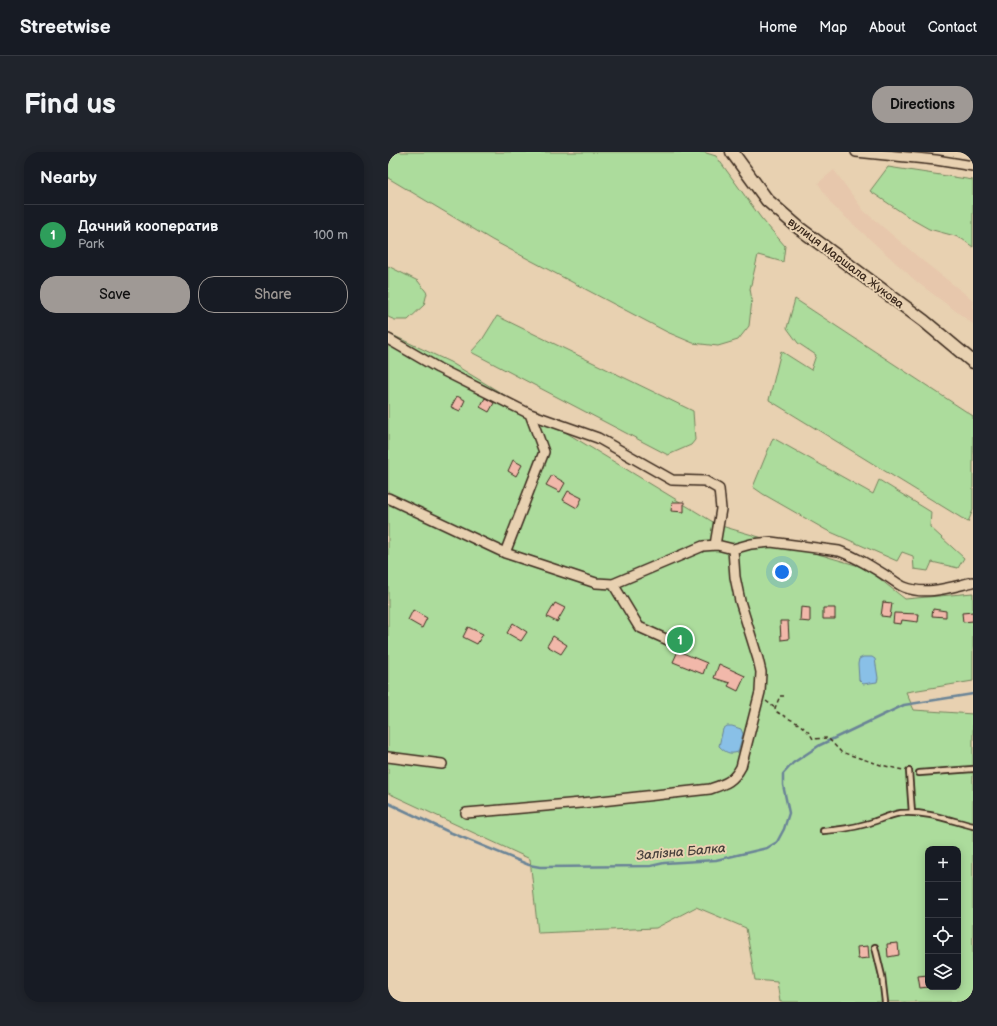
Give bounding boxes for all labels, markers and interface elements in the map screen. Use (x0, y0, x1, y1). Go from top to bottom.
text: Streetwise (20, 16, 111, 39)
text: Home (759, 19, 797, 36)
text: Map (819, 19, 847, 36)
text: About (869, 19, 906, 36)
text: Contact (928, 19, 977, 36)
button: Directions (872, 86, 973, 123)
text: Find us (24, 88, 116, 121)
text: Nearby (40, 168, 97, 188)
street label: вулиця Маршала Жукова (785, 215, 907, 312)
text: Дачний кооператив (78, 217, 218, 236)
text: 1 (50, 227, 56, 243)
text: 100 m (313, 227, 348, 243)
text: Park (78, 236, 104, 252)
button: Save (40, 276, 190, 313)
button: Share (198, 276, 348, 313)
your location (772, 562, 792, 582)
pin: 1 (667, 625, 693, 655)
water label: Залізна Балка (636, 840, 727, 864)
map controls (925, 846, 961, 990)
button: + (925, 846, 961, 882)
button: − (925, 882, 961, 918)
button: locate (925, 918, 961, 954)
button: layers (925, 954, 961, 990)

